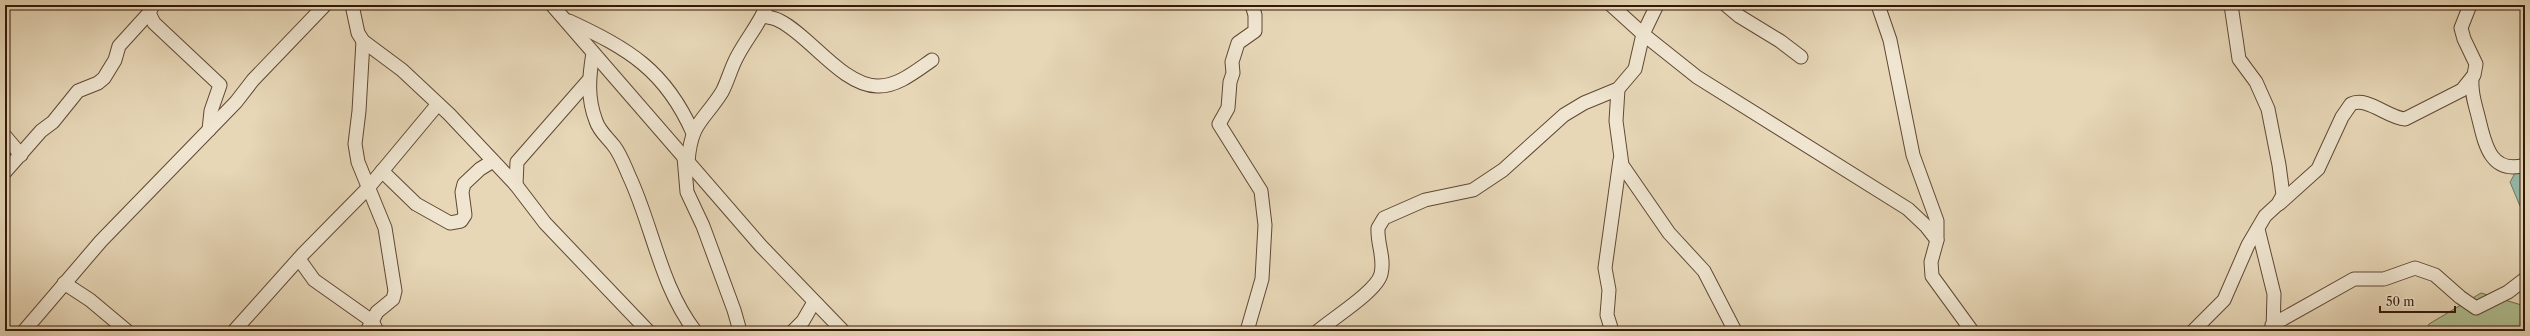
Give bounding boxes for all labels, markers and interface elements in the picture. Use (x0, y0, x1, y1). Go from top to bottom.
scale bar (2380, 288, 2455, 314)
text: 50 m (2386, 294, 2415, 309)

